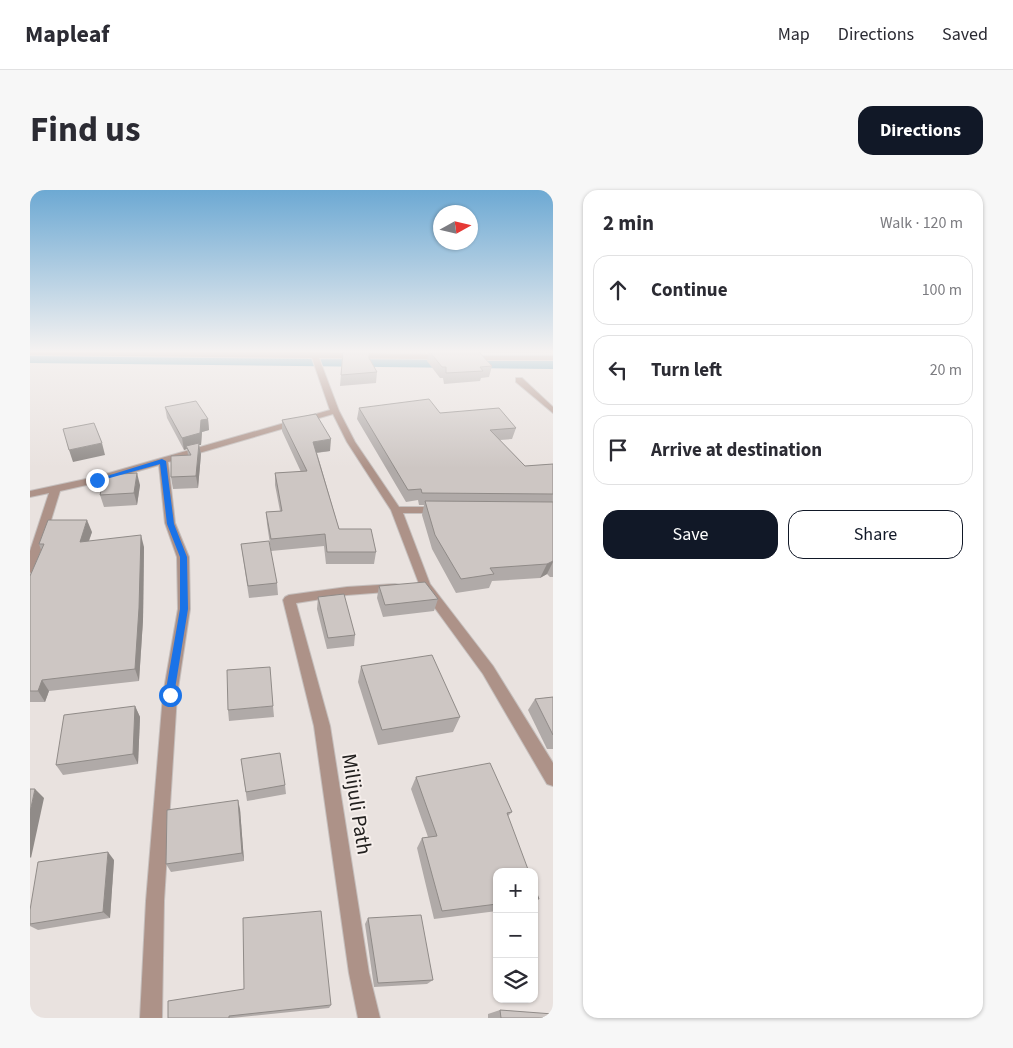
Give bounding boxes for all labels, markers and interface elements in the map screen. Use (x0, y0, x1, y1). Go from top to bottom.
text: Mapleaf (25, 17, 110, 52)
text: Map (778, 22, 810, 47)
text: Directions (838, 22, 914, 47)
text: Saved (942, 22, 988, 47)
text: Find us (30, 105, 140, 155)
button: Directions (858, 106, 983, 155)
north arrow (433, 205, 478, 250)
text: 2 min (603, 208, 654, 238)
text: Walk · 120 m (880, 212, 963, 234)
icon: ahead (604, 276, 632, 304)
text: Continue (651, 277, 728, 304)
text: 100 m (922, 279, 962, 301)
icon: left (604, 356, 632, 384)
text: Turn left (651, 357, 722, 384)
text: 20 m (930, 359, 962, 381)
icon: arrive (604, 436, 632, 464)
text: Arrive at destination (651, 437, 822, 464)
route end (86, 469, 109, 492)
button: Save (603, 510, 778, 559)
button: Share (788, 510, 963, 559)
route start (159, 684, 182, 707)
street label: Milijuli Path (334, 751, 380, 857)
map controls (493, 868, 538, 1003)
button: + (493, 868, 538, 913)
button: − (493, 913, 538, 958)
button: layers (493, 958, 538, 1003)

